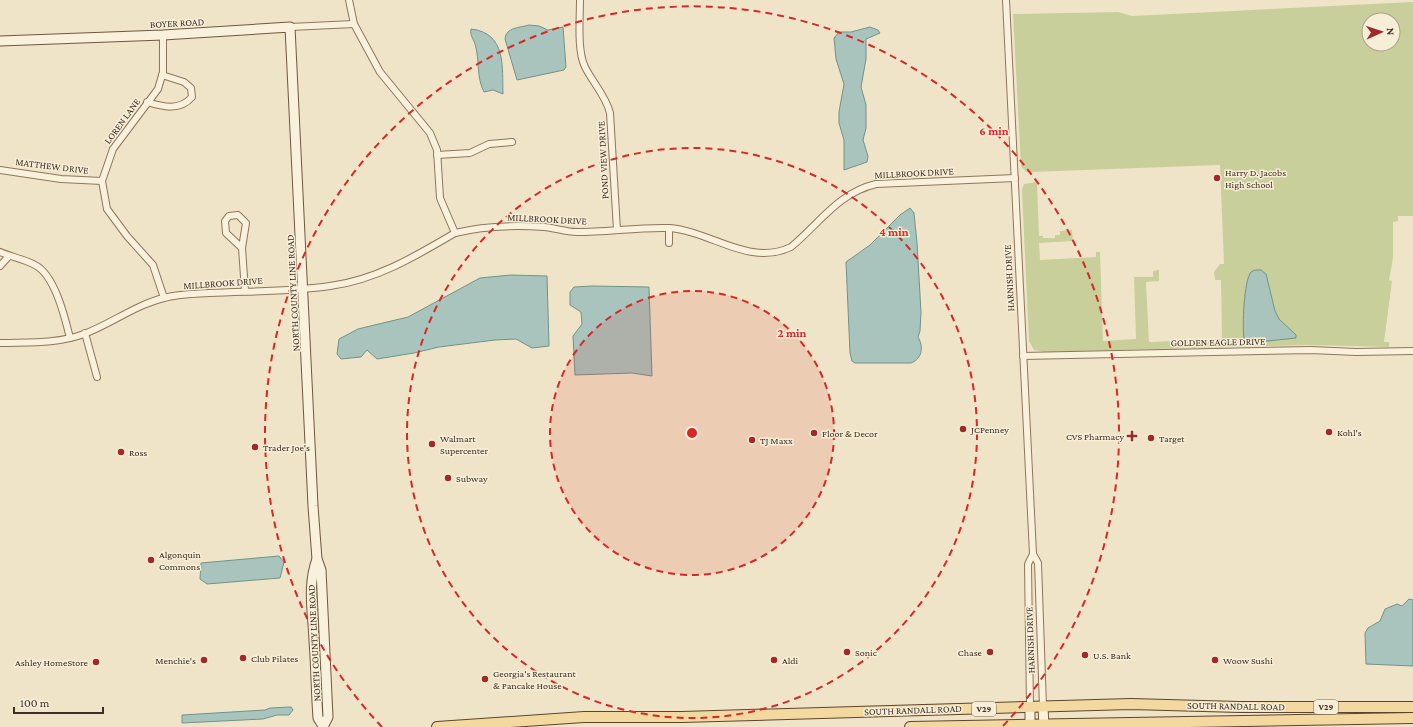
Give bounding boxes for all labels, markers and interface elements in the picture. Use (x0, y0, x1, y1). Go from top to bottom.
north arrow (1361, 12, 1401, 52)
street label: BOYER ROAD (150, 16, 205, 30)
text: N (1385, 27, 1397, 36)
street label: LOREN LANE (102, 96, 143, 146)
street label: POND VIEW DRIVE (595, 120, 611, 199)
text: 6 min (979, 124, 1009, 138)
street label: MATTHEW DRIVE (15, 156, 90, 176)
street label: MILLBROOK DRIVE (874, 165, 955, 181)
place label: Harry D. Jacobs High School (1225, 167, 1286, 190)
marker: Harry D. Jacobs High School (1212, 173, 1222, 183)
street label: MILLBROOK DRIVE (507, 211, 588, 227)
text: 4 min (879, 225, 909, 239)
street label: NORTH COUNTY LINE ROAD (284, 234, 302, 352)
street label: HARNISH DRIVE (1002, 244, 1016, 312)
street label: MILLBROOK DRIVE (183, 275, 264, 291)
text: 2 min (778, 326, 807, 340)
street label: GOLDEN EAGLE DRIVE (1171, 336, 1266, 348)
marker: JCPenney (958, 424, 968, 434)
place label: JCPenney (970, 424, 1009, 435)
centre of rings (685, 426, 699, 440)
marker: Kohl's (1324, 427, 1334, 437)
place label: Kohl's (1337, 427, 1362, 438)
marker: Floor & Decor (809, 428, 819, 438)
place label: Floor & Decor (822, 428, 878, 439)
place label: CVS Pharmacy (1066, 431, 1124, 442)
marker: CVS Pharmacy (1127, 431, 1137, 441)
place label: Walmart Supercenter (440, 433, 488, 456)
marker: Target (1146, 433, 1156, 443)
place label: Target (1159, 433, 1185, 444)
marker: TJ Maxx (747, 435, 757, 445)
place label: TJ Maxx (760, 435, 793, 446)
marker: Walmart Supercenter (427, 439, 437, 449)
marker: Trader Joe's (250, 442, 260, 452)
place label: Trader Joe's (263, 442, 310, 453)
marker: Ross (116, 447, 126, 457)
place label: Ross (129, 447, 147, 458)
marker: Subway (443, 473, 453, 483)
place label: Subway (456, 473, 488, 484)
place label: Algonquin Commons (159, 549, 201, 572)
marker: Algonquin Commons (146, 555, 156, 565)
street label: NORTH COUNTY LINE ROAD (305, 584, 323, 702)
street label: HARNISH DRIVE (1023, 606, 1037, 674)
marker: Sonic (842, 647, 852, 657)
place label: Sonic (855, 647, 878, 658)
place label: Chase (958, 647, 983, 658)
marker: Chase (985, 647, 995, 657)
marker: U.S. Bank (1080, 650, 1090, 660)
place label: U.S. Bank (1093, 650, 1131, 661)
marker: Club Pilates (238, 653, 248, 663)
place label: Club Pilates (251, 653, 298, 664)
place label: Menchie's (155, 655, 196, 666)
marker: Menchie's (199, 655, 209, 665)
marker: Aldi (769, 655, 779, 665)
place label: Aldi (782, 655, 799, 666)
marker: Woow Sushi (1210, 655, 1220, 665)
place label: Woow Sushi (1223, 655, 1273, 666)
place label: Ashley HomeStore (15, 657, 89, 668)
marker: Ashley HomeStore (91, 657, 101, 667)
place label: Georgia's Restaurant & Pancake House (493, 668, 577, 691)
marker: Georgia's Restaurant & Pancake House (480, 674, 490, 684)
scale bar (14, 689, 103, 715)
text: 100 m (20, 696, 50, 710)
street label: SOUTH RANDALL ROAD (1187, 700, 1285, 712)
road number: V29 (1314, 700, 1338, 714)
road number: V29 (972, 702, 996, 716)
street label: SOUTH RANDALL ROAD (864, 703, 962, 717)

